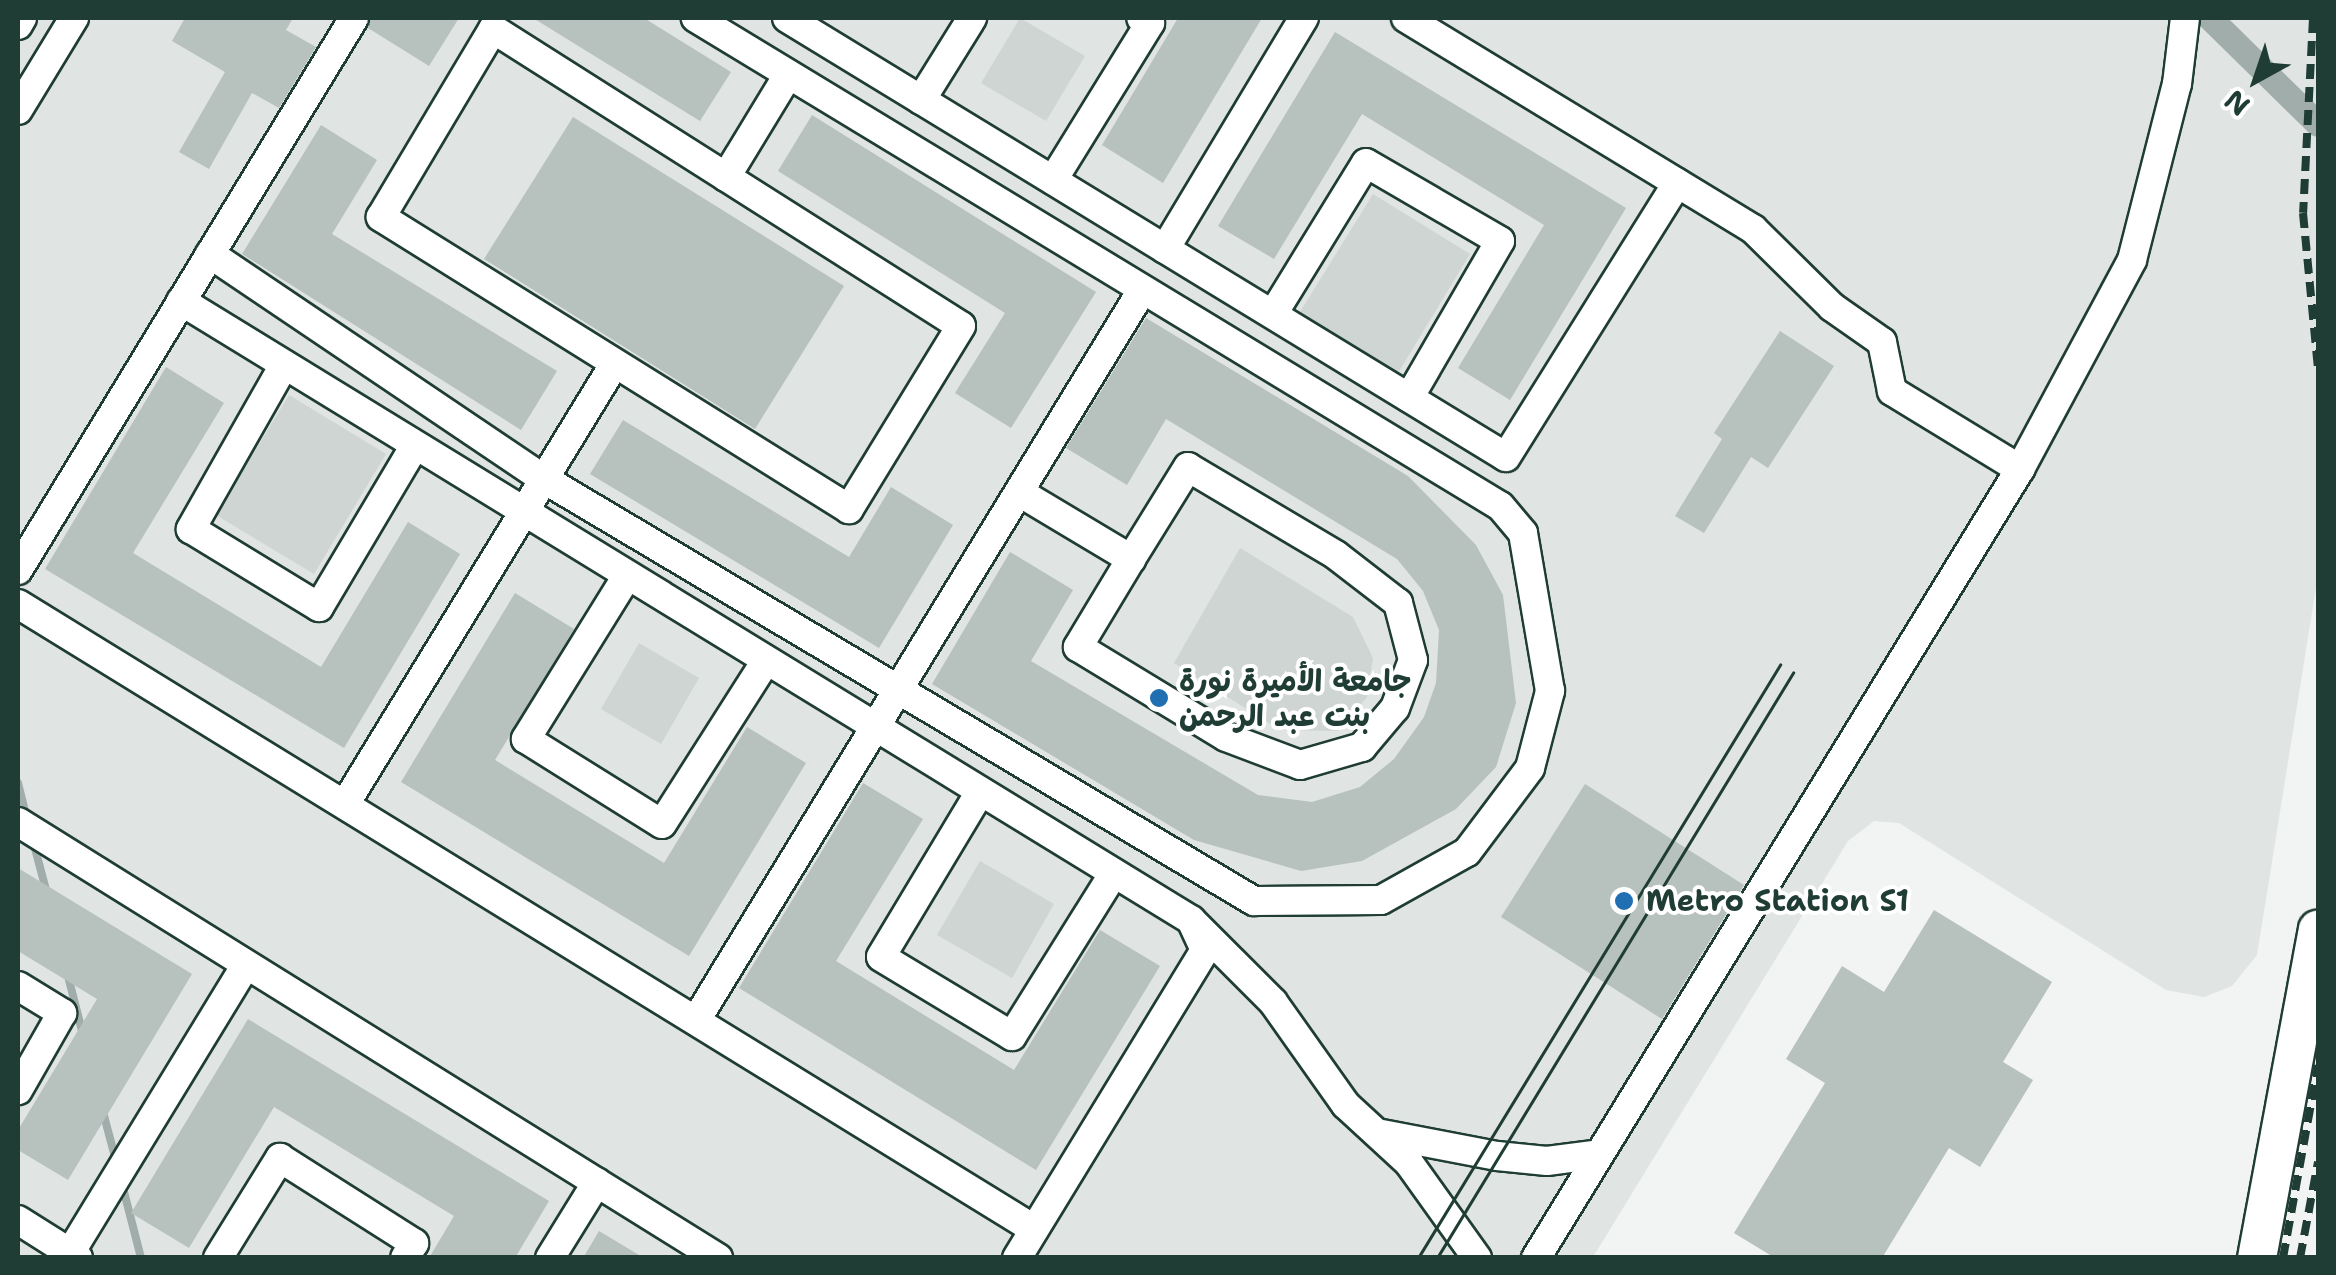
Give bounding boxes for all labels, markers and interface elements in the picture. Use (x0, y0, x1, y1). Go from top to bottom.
north arrow (2206, 30, 2306, 130)
text: N (2216, 81, 2257, 125)
place label: جامعة الأميرة نورة بنت عبد الرحمن (1179, 663, 1412, 734)
marker: جامعة الأميرة نورة بنت عبد الرحمن (1148, 687, 1170, 709)
place label: Metro Station S1 (1646, 883, 1909, 919)
marker: Metro Station S1 (1611, 888, 1637, 914)

